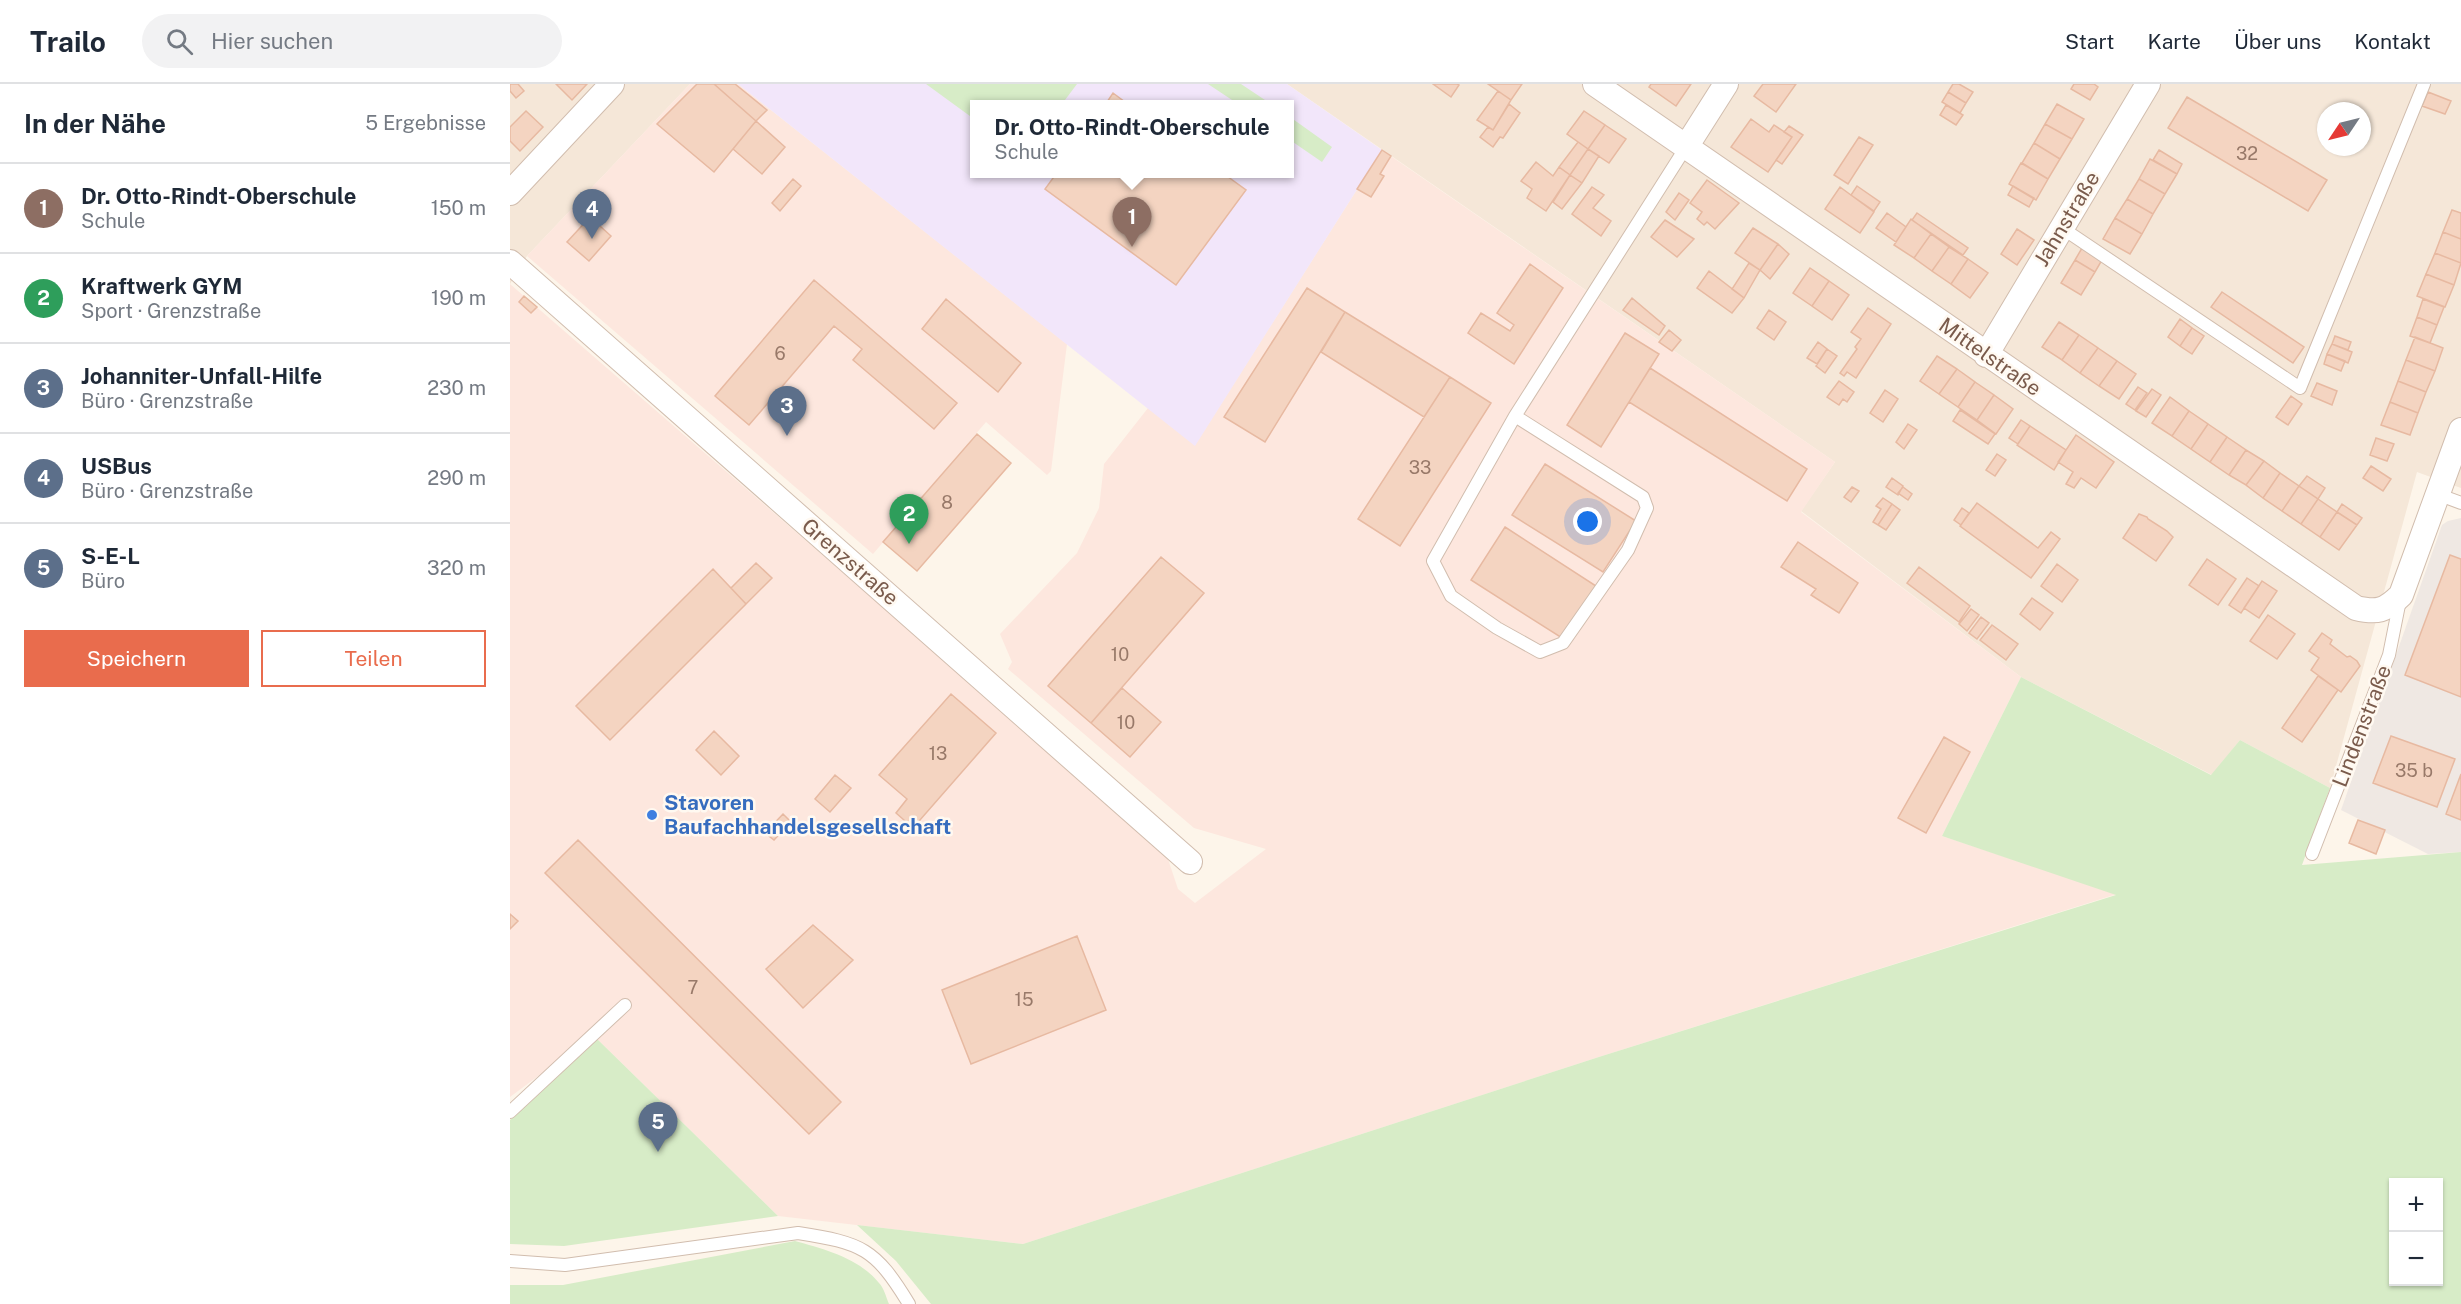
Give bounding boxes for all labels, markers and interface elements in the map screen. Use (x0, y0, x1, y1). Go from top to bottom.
search box (142, 14, 562, 68)
text: Trailo (30, 25, 106, 58)
icon: search (163, 25, 196, 58)
text: Hier suchen (211, 28, 333, 54)
text: Start (2065, 29, 2114, 54)
text: Karte (2147, 29, 2201, 54)
text: Über uns (2234, 29, 2321, 54)
text: Kontakt (2354, 29, 2431, 54)
popup (970, 100, 1294, 178)
north arrow (2317, 102, 2371, 156)
text: In der Nähe (24, 108, 166, 139)
text: 5 Ergebnisse (365, 111, 486, 135)
text: Dr. Otto-Rindt-Oberschule (994, 114, 1270, 140)
text: Schule (994, 140, 1059, 164)
house number: 32 (2236, 143, 2258, 164)
street label: Jahnstraße (2029, 167, 2105, 271)
text: Dr. Otto-Rindt-Oberschule (81, 183, 356, 209)
pin: 4 (572, 190, 611, 239)
text: 1 (39, 196, 48, 220)
text: 150 m (431, 196, 486, 220)
pin: 1 (1112, 198, 1152, 247)
text: Schule (81, 209, 145, 233)
text: Kraftwerk GYM (81, 273, 242, 299)
text: 2 (37, 286, 50, 310)
text: 190 m (431, 286, 486, 310)
text: Sport · Grenzstraße (81, 299, 261, 323)
street label: Mittelstraße (1934, 312, 2046, 401)
house number: 6 (774, 343, 786, 364)
text: Johanniter-Unfall-Hilfe (81, 363, 322, 389)
text: 3 (37, 376, 50, 400)
text: 230 m (427, 376, 486, 400)
pin: 3 (768, 386, 806, 436)
text: Büro · Grenzstraße (81, 389, 253, 413)
text: USBus (81, 453, 152, 479)
house number: 33 (1409, 457, 1431, 478)
text: 4 (37, 466, 50, 490)
text: 290 m (427, 466, 486, 490)
text: Büro · Grenzstraße (81, 479, 253, 503)
house number: 8 (941, 492, 953, 513)
pin: 2 (890, 494, 928, 544)
your location (1573, 507, 1602, 536)
street label: Grenzstraße (797, 513, 904, 610)
text: S-E-L (81, 543, 140, 569)
text: 5 (37, 556, 50, 580)
text: 320 m (427, 556, 486, 580)
text: Büro (81, 569, 125, 593)
button: Speichern (24, 630, 249, 687)
button: Teilen (261, 630, 486, 687)
house number: 10 (1111, 644, 1129, 665)
street label: Lindenstraße (2327, 661, 2396, 790)
house number: 10 (1117, 712, 1135, 733)
house number: 13 (929, 743, 947, 764)
house number: 35 b (2395, 760, 2433, 781)
place label: Stavoren Baufachhandelsgesellschaft (664, 790, 951, 839)
marker: Stavoren Baufachhandelsgesellschaft (645, 808, 659, 822)
house number: 7 (688, 977, 698, 998)
house number: 15 (1015, 989, 1033, 1010)
pin: 5 (638, 1102, 678, 1152)
map controls (2389, 1178, 2443, 1286)
button: + (2389, 1178, 2443, 1232)
button: − (2389, 1232, 2443, 1286)

